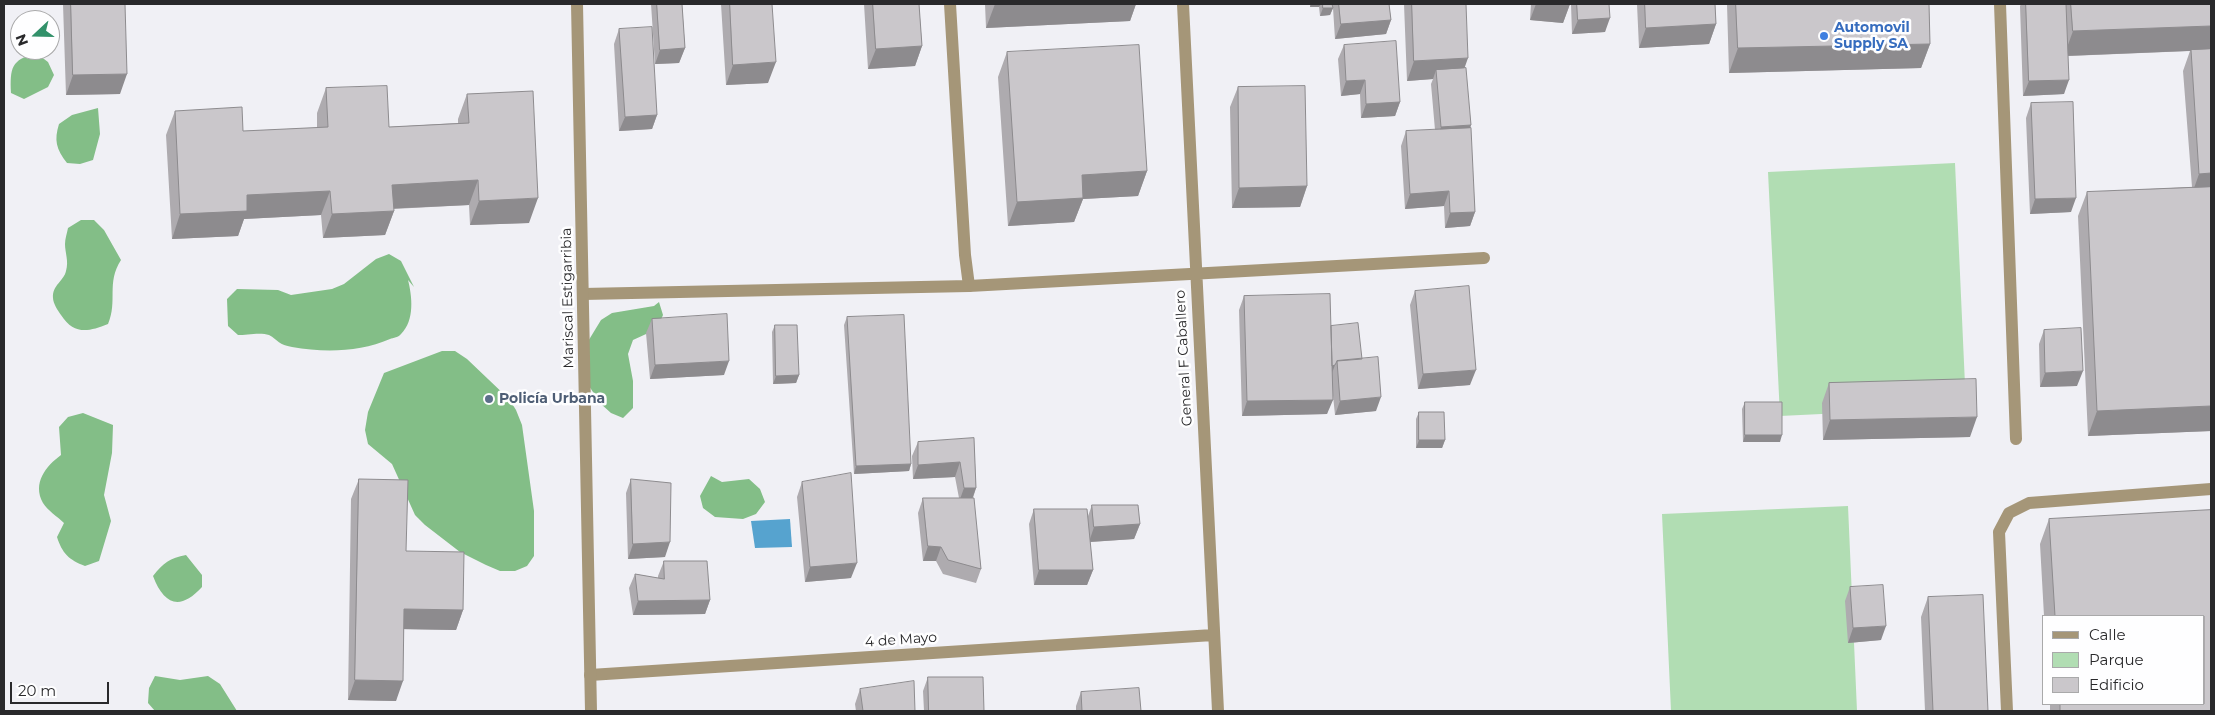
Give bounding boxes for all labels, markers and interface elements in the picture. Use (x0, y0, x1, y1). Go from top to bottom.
north arrow (10, 10, 60, 60)
place label: Automovil Supply SA (1834, 20, 1910, 52)
marker: Automovil Supply SA (1818, 30, 1830, 42)
text: N (12, 32, 32, 49)
street label: Mariscal Estigarribia (558, 227, 578, 369)
street label: General F Caballero (1172, 289, 1196, 427)
place label: Policía Urbana (499, 391, 605, 407)
marker: Policía Urbana (483, 393, 495, 405)
legend (2042, 615, 2205, 705)
text: Calle (2089, 625, 2126, 644)
street label: 4 de Mayo (864, 629, 938, 651)
text: Parque (2089, 650, 2144, 669)
scale bar (12, 672, 111, 704)
text: Edificio (2089, 675, 2144, 694)
text: 20 m (18, 681, 56, 700)

